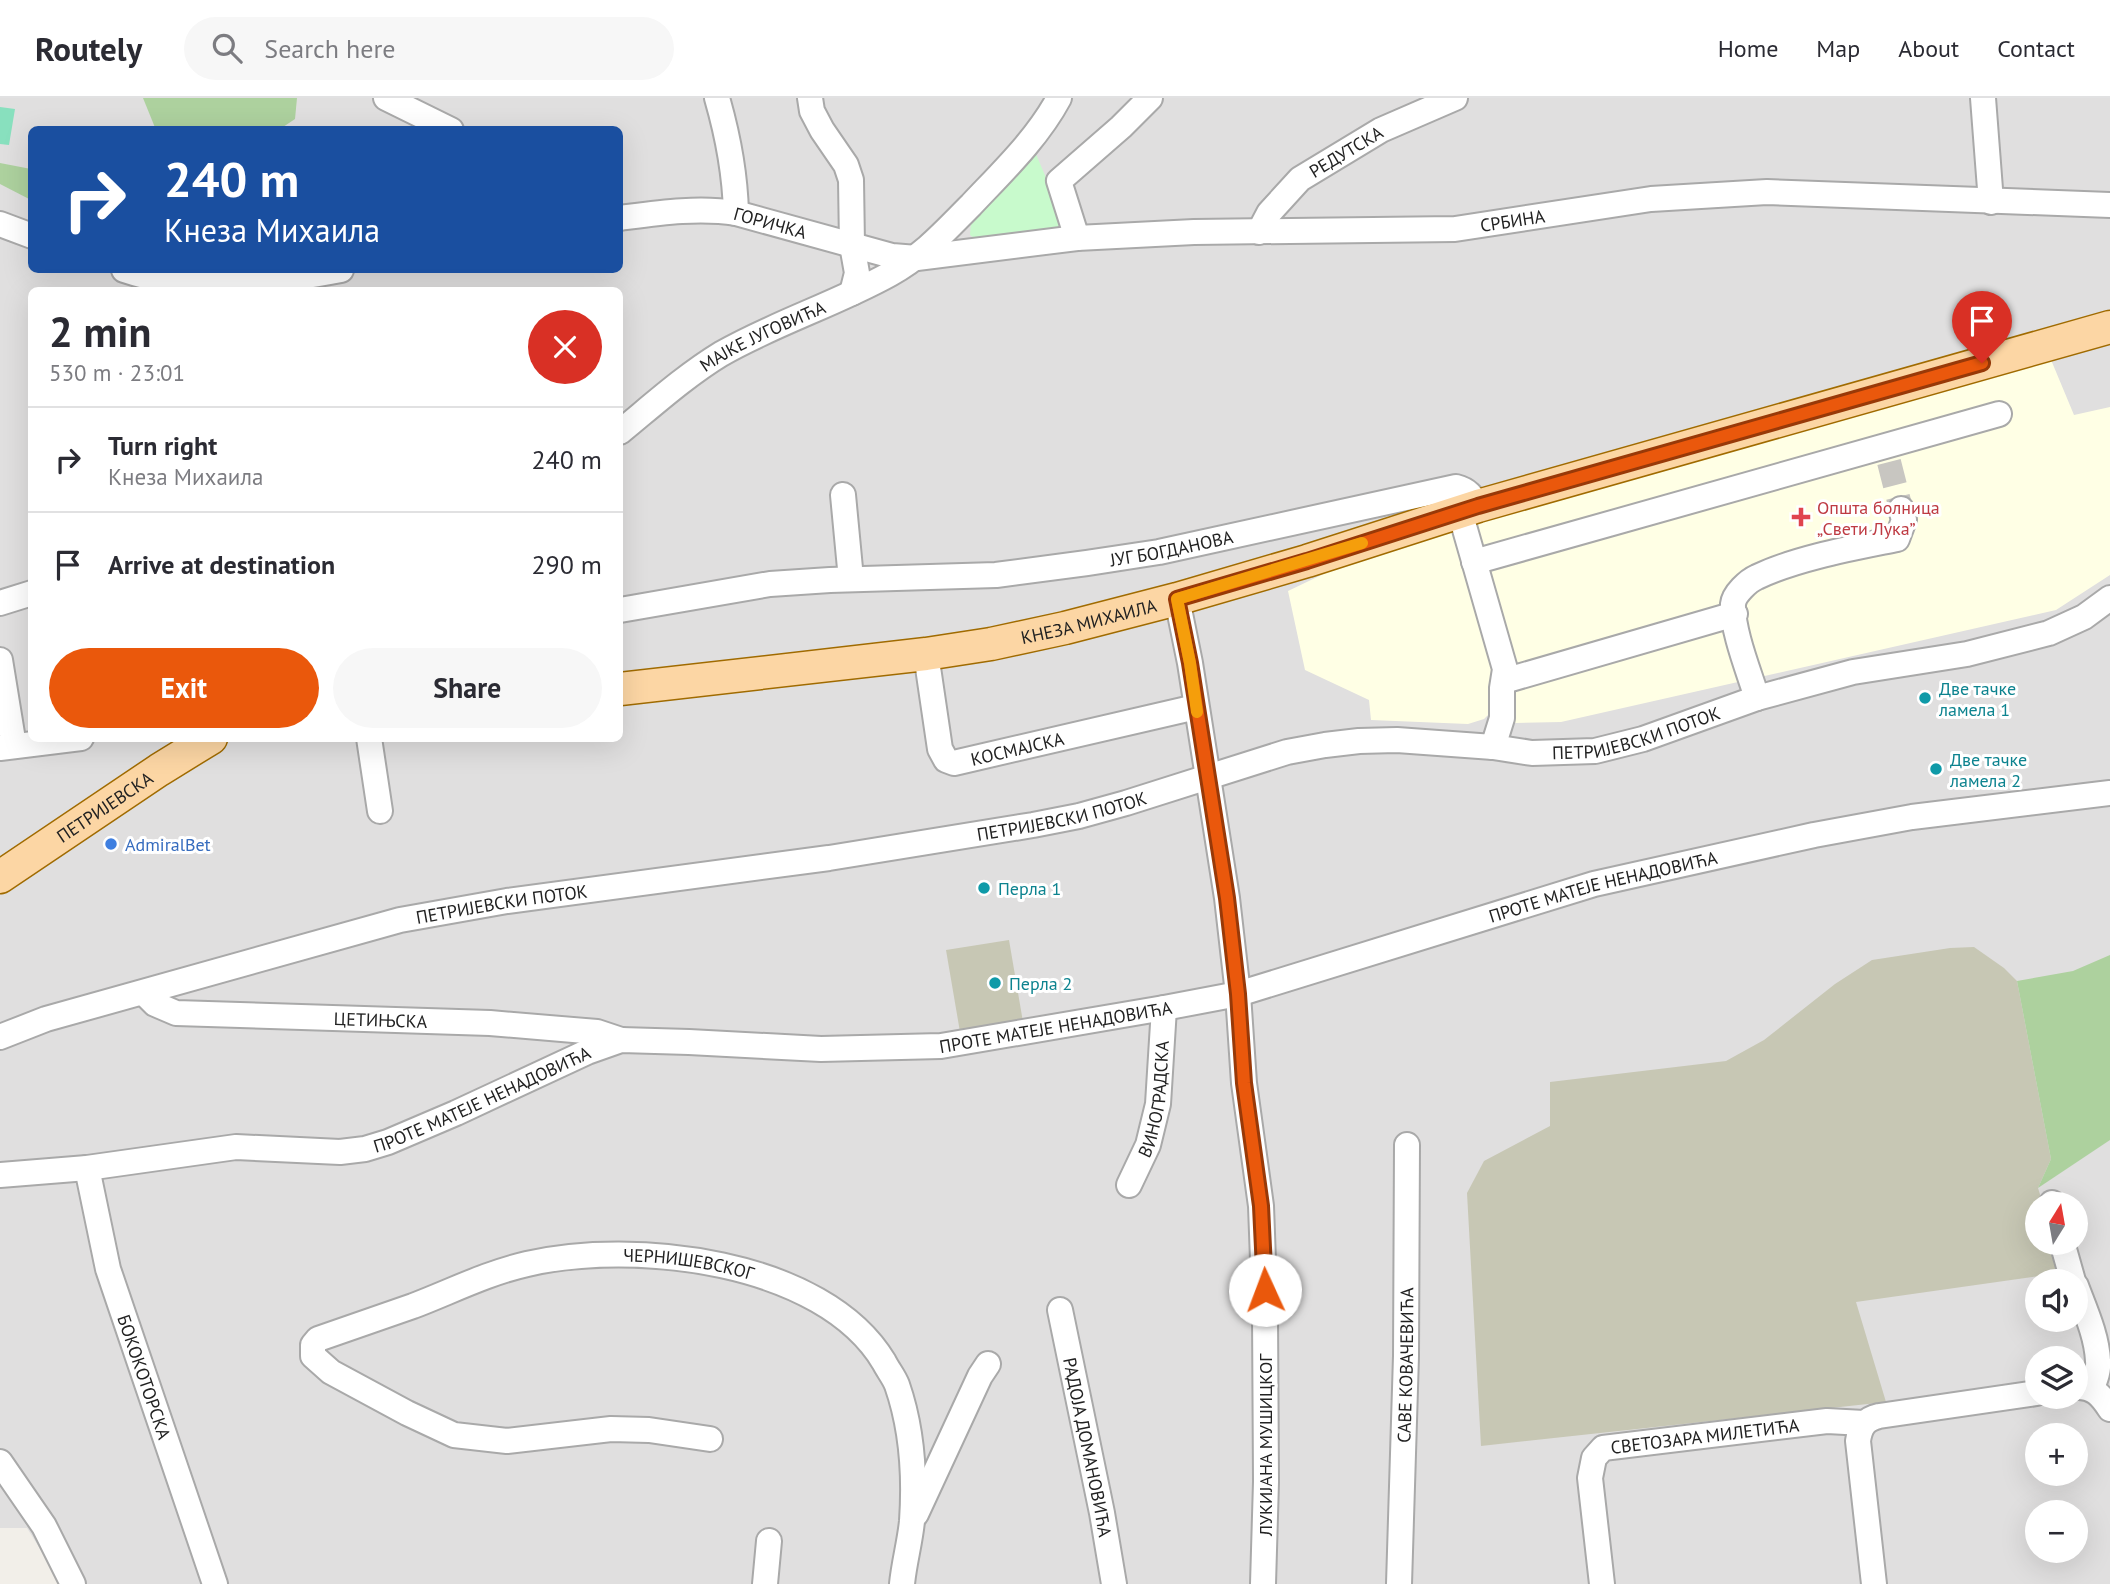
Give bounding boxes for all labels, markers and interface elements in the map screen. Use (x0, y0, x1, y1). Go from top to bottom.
search box (184, 17, 674, 80)
text: Routely (35, 27, 142, 70)
icon: search (208, 29, 246, 67)
text: Search here (264, 32, 395, 65)
text: Home (1718, 33, 1778, 64)
text: Map (1816, 33, 1860, 64)
text: About (1898, 33, 1959, 64)
text: Contact (1997, 33, 2075, 64)
street label: РЕДУТСКА (1305, 120, 1387, 182)
text: 240 m (164, 147, 299, 211)
icon: right (49, 154, 140, 245)
street label: ГОРИЧКА (731, 201, 810, 244)
street label: СРБИНА (1479, 204, 1547, 236)
text: Кнеза Михаила (164, 209, 380, 251)
pin (1952, 291, 2012, 363)
street label: МАЈКЕ ЈУГОВИЋА (695, 295, 829, 376)
icon: arrive (1963, 302, 2001, 340)
text: 2 min (49, 304, 151, 359)
button: close (528, 310, 602, 384)
text: 530 m · 23:01 (49, 358, 185, 387)
text: Turn right (108, 429, 217, 462)
icon: right (49, 441, 87, 479)
text: 240 m (531, 443, 602, 476)
text: Кнеза Михаила (108, 462, 263, 491)
place label: Општа болница „Свети Лука” (1817, 496, 1940, 540)
marker: Општа болница „Свети Лука” (1791, 507, 1811, 527)
street label: ЈУГ БОГДАНОВА (1107, 525, 1236, 571)
icon: arrive (49, 546, 87, 584)
text: Arrive at destination (108, 548, 335, 581)
text: 290 m (531, 548, 602, 581)
street label: КНЕЗА МИХАИЛА (1019, 593, 1159, 649)
button: Exit (49, 648, 319, 728)
button: Share (333, 648, 602, 728)
place label: Две тачке ламела 1 (1938, 677, 2016, 721)
marker: Две тачке ламела 1 (1917, 690, 1933, 706)
street label: ПЕТРИЈЕВСКИ ПОТОК (1552, 701, 1723, 764)
street label: КОСМАЈСКА (968, 726, 1067, 770)
place label: Две тачке ламела 2 (1949, 748, 2027, 792)
marker: Две тачке ламела 2 (1928, 761, 1944, 777)
street label: ПЕТРИЈЕВСКА (52, 766, 157, 847)
street label: ПЕТРИЈЕВСКИ ПОТОК (975, 786, 1149, 845)
place label: AdmiralBet (125, 833, 211, 856)
marker: AdmiralBet (103, 836, 119, 852)
street label: ПРОТЕ МАТЕЈЕ НЕНАДОВИЋА (1486, 845, 1720, 927)
place label: Перла 1 (998, 877, 1061, 900)
street label: ПЕТРИЈЕВСКИ ПОТОК (414, 879, 589, 928)
marker: Перла 1 (976, 880, 992, 896)
place label: Перла 2 (1009, 972, 1072, 995)
marker: Перла 2 (987, 975, 1003, 991)
street label: ПРОТЕ МАТЕЈЕ НЕНАДОВИЋА (937, 995, 1174, 1058)
street label: ЦЕТИЊСКА (333, 1007, 428, 1033)
street label: ВИНОГРАДСКА (1132, 1039, 1173, 1161)
street label: ПРОТЕ МАТЕЈЕ НЕНАДОВИЋА (370, 1040, 594, 1157)
north arrow (2025, 1192, 2088, 1255)
map controls (2025, 1192, 2088, 1563)
street label: ЧЕРНИШЕВСКОГ (623, 1243, 758, 1285)
position arrow (1228, 1253, 1302, 1327)
button: sound (2025, 1269, 2088, 1332)
street label: САВЕ КОВАЧЕВИЋА (1392, 1287, 1418, 1443)
street label: БОКОКОТОРСКА (113, 1311, 177, 1443)
button: layers (2025, 1346, 2088, 1409)
street label: ЛУКИЈАНА МУШИЦКОГ (1254, 1353, 1277, 1537)
street label: РАДОЈА ДОМАНОВИЋА (1059, 1355, 1117, 1539)
street label: СВЕТОЗАРА МИЛЕТИЋА (1609, 1413, 1801, 1458)
button: + (2025, 1423, 2088, 1486)
button: − (2025, 1500, 2088, 1563)

